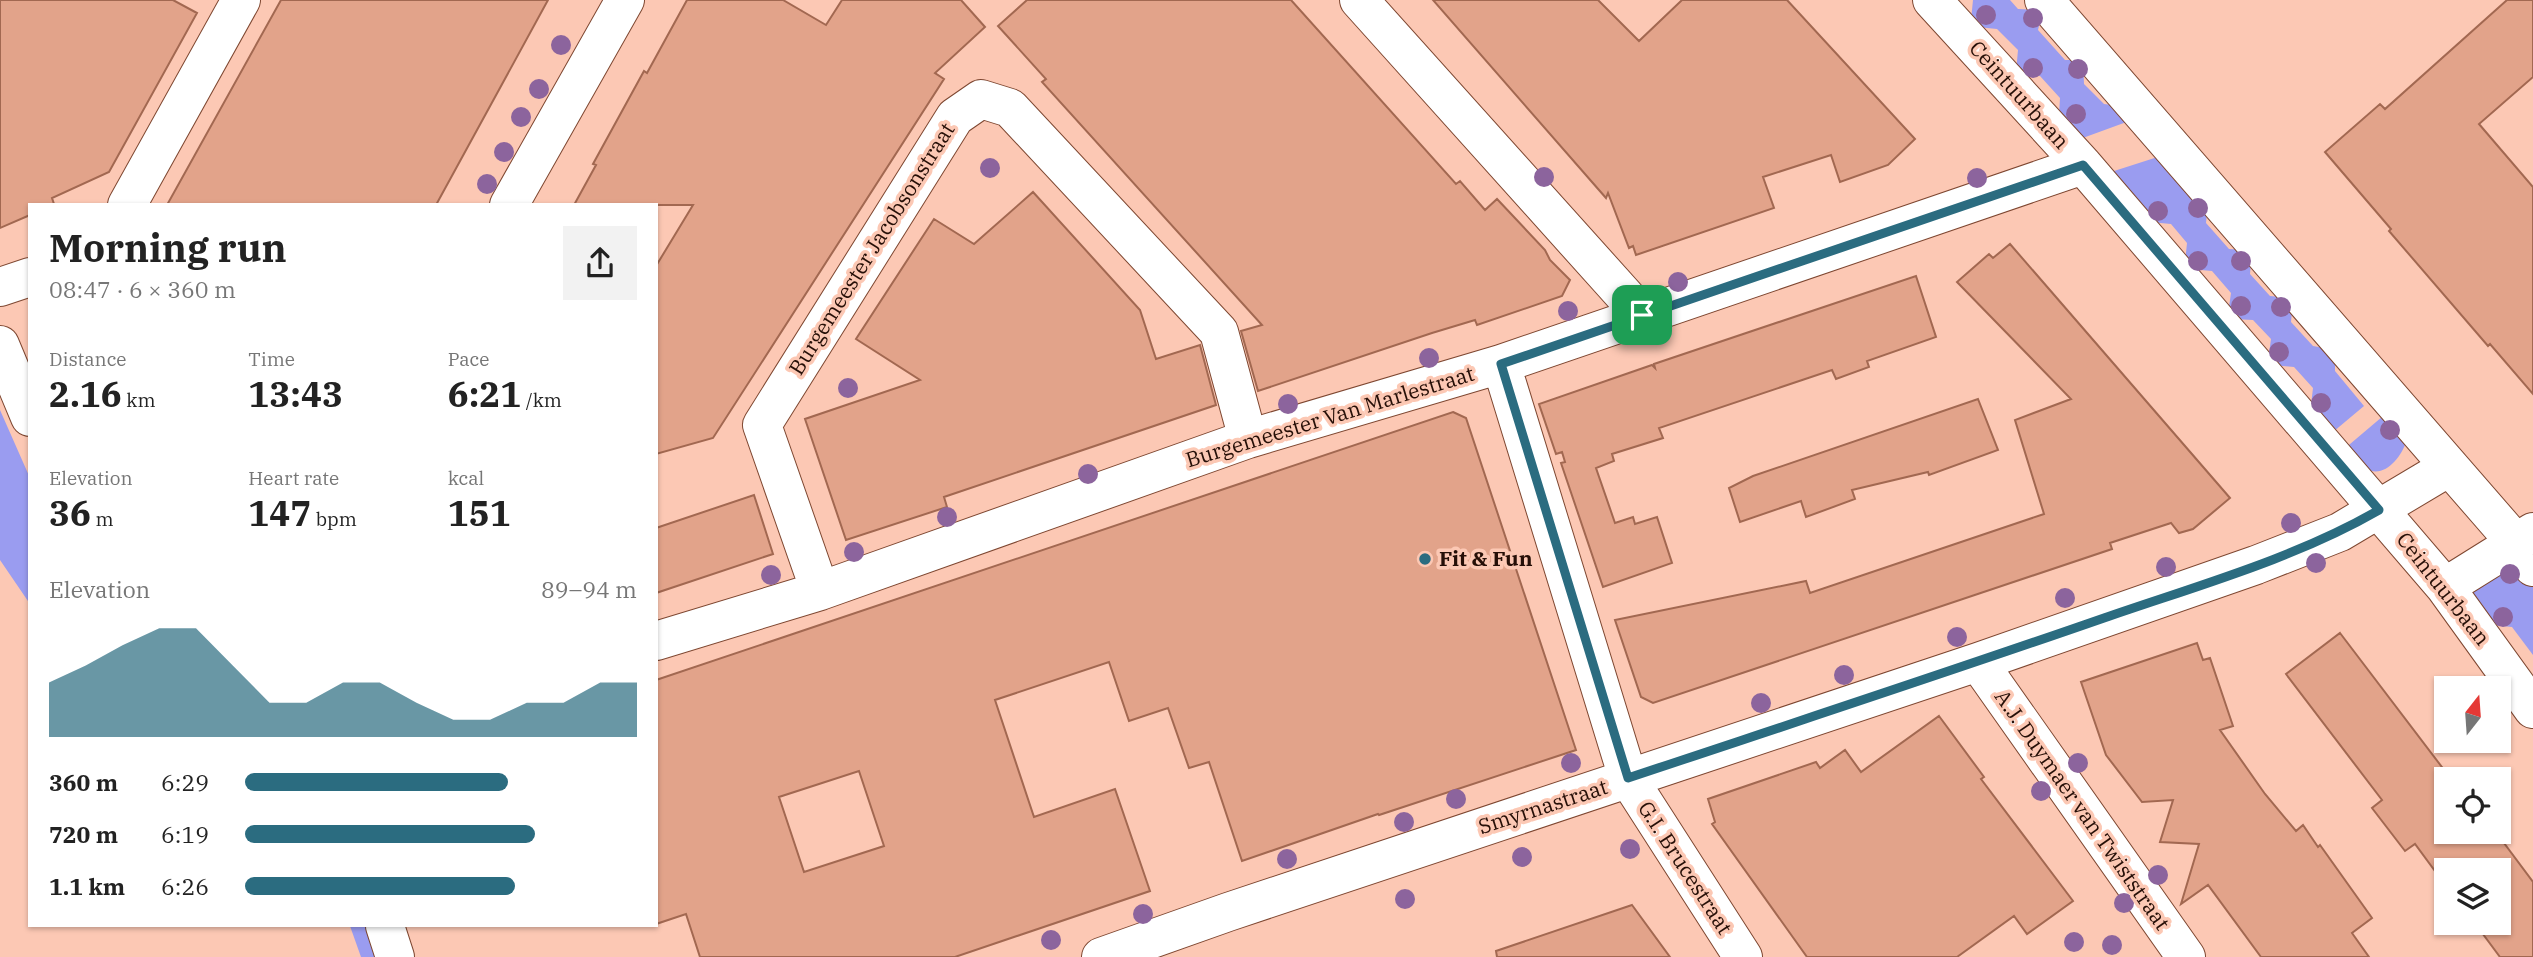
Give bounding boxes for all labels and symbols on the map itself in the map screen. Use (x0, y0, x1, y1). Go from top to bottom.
street label: Ceintuurbaan (1964, 34, 2076, 154)
street label: Burgemeester Jacobsonstraat (782, 117, 961, 380)
pin (1612, 285, 1672, 345)
street label: Burgemeester Van Marlestraat (1182, 359, 1477, 473)
street label: Ceintuurbaan (2391, 526, 2497, 651)
place label: Fit & Fun (1439, 544, 1533, 572)
marker: Fit & Fun (1417, 551, 1433, 567)
north arrow (2434, 676, 2511, 752)
street label: A.J. Duymaer van Twiststraat (1989, 684, 2177, 935)
street label: Smyrnastraat (1474, 772, 1611, 840)
street label: G.I. Brucestraat (1632, 795, 1739, 939)

